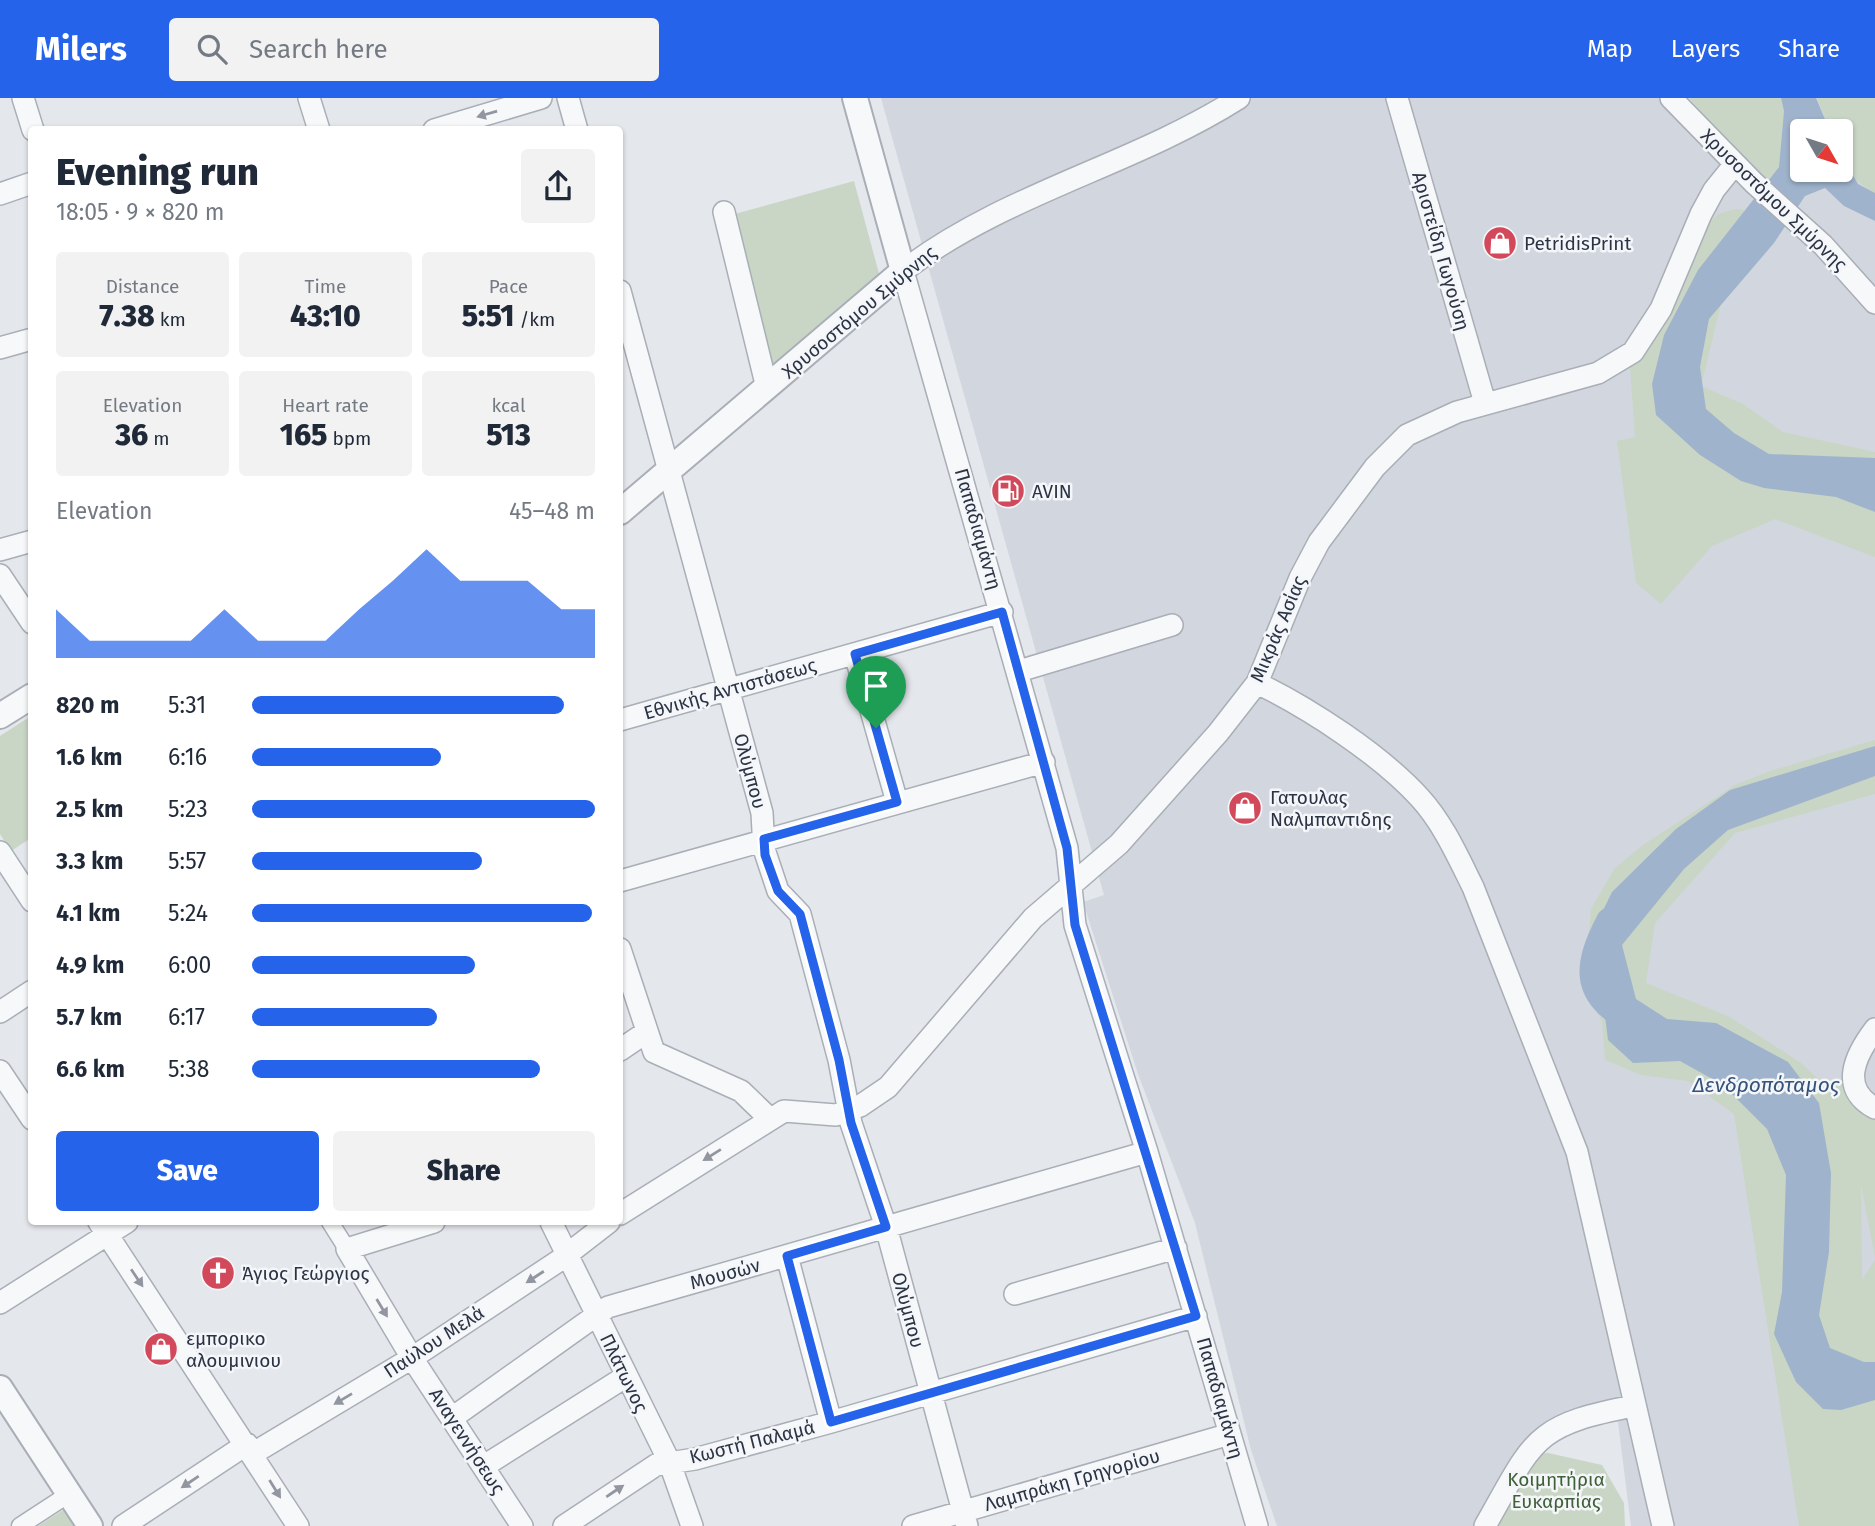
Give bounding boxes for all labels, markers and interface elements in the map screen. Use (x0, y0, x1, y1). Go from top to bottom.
search box (169, 18, 659, 81)
text: Milers (35, 29, 127, 69)
icon: search (193, 30, 231, 68)
text: Search here (249, 34, 388, 65)
text: Map (1587, 35, 1633, 63)
text: Layers (1671, 35, 1740, 63)
text: Share (1778, 35, 1840, 63)
one-way arrow (476, 109, 497, 119)
north arrow (1790, 119, 1853, 182)
map controls (1790, 119, 1853, 182)
street label: Χρυσοστόμου Σμύρνης (1696, 124, 1852, 276)
text: Evening run (56, 149, 259, 195)
button: share (521, 149, 595, 223)
street label: Αριστείδη Γωγούση (1407, 169, 1475, 333)
text: 18:05 · 9 × 820 m (56, 198, 224, 226)
shop icon: PetridisPrint (1481, 224, 1519, 262)
place label: PetridisPrint (1524, 232, 1631, 255)
street label: Χρυσοστόμου Σμύρνης (777, 241, 941, 383)
text: Distance (106, 275, 179, 298)
text: Time (305, 275, 346, 298)
text: Pace (489, 275, 528, 298)
text: 7.38 (99, 298, 155, 334)
text: 43:10 (290, 298, 361, 334)
text: 5:51 (462, 298, 514, 334)
text: km (155, 308, 186, 331)
text: /km (514, 308, 555, 331)
text: Elevation (103, 394, 182, 417)
text: Heart rate (282, 394, 369, 417)
text: kcal (491, 394, 526, 417)
text: 36 (115, 417, 148, 453)
text: 165 (280, 417, 327, 453)
text: 513 (486, 417, 531, 453)
text: m (148, 427, 170, 450)
text: bpm (327, 427, 371, 450)
street label: Παπαδιαμάντη (950, 466, 1006, 592)
fuel station icon: AVIN (989, 472, 1027, 510)
place label: AVIN (1032, 480, 1072, 503)
text: Elevation (56, 497, 152, 525)
text: 45–48 m (509, 497, 595, 525)
street label: Μικράς Ασίας (1245, 572, 1311, 686)
street label: Εθνικής Αντιστάσεως (641, 653, 819, 725)
pin (846, 656, 906, 728)
icon: arrive (857, 667, 895, 705)
text: 820 m (56, 691, 119, 719)
text: 5:31 (168, 691, 206, 719)
street label: Ολύμπου (729, 731, 771, 811)
text: 1.6 km (56, 743, 123, 771)
text: 6:16 (168, 743, 207, 771)
place label: Γατουλας Ναλμπαντιδης (1270, 786, 1391, 831)
shop icon: Γατουλας Ναλμπαντιδης (1226, 789, 1264, 827)
text: 2.5 km (56, 795, 124, 823)
text: 5:23 (168, 795, 208, 823)
text: 3.3 km (56, 847, 123, 875)
text: 5:57 (168, 847, 206, 875)
text: 4.1 km (56, 899, 120, 927)
text: 5:24 (168, 899, 208, 927)
text: 4.9 km (56, 951, 124, 979)
text: 6:00 (168, 951, 211, 979)
text: 5.7 km (56, 1003, 122, 1031)
text: 6:17 (168, 1003, 205, 1031)
text: 6.6 km (56, 1055, 125, 1083)
text: 5:38 (168, 1055, 209, 1083)
water label: Δενδροπόταμος (1691, 1072, 1840, 1098)
button: Save (56, 1131, 319, 1211)
button: Share (333, 1131, 595, 1211)
one-way arrow (702, 1149, 722, 1162)
church icon: Άγιος Γεώργιος (199, 1254, 237, 1292)
street label: Μουσών (687, 1254, 763, 1294)
place label: Άγιος Γεώργιος (242, 1262, 370, 1285)
one-way arrow (130, 1269, 143, 1288)
one-way arrow (525, 1270, 544, 1283)
street label: Ολύμπου (887, 1270, 929, 1350)
one-way arrow (375, 1298, 388, 1317)
street label: Παύλου Μελά (380, 1301, 488, 1383)
place label: εμπορικο αλουμινιου (186, 1327, 281, 1372)
shop icon: εμπορικο αλουμινιου (142, 1330, 180, 1368)
street label: Πλάτωνος (595, 1330, 653, 1416)
street label: Παπαδιαμάντη (1192, 1335, 1248, 1461)
street label: Αναγεννήσεως (424, 1384, 510, 1498)
one-way arrow (333, 1393, 352, 1405)
street label: Κωστή Παλαμά (687, 1415, 817, 1469)
street label: Λαμπράκη Γρηγορίου (981, 1444, 1163, 1516)
park label: Κοιμητήρια Ευκαρπίας (1507, 1468, 1605, 1513)
one-way arrow (180, 1475, 199, 1488)
one-way arrow (268, 1479, 281, 1499)
one-way arrow (606, 1484, 624, 1498)

